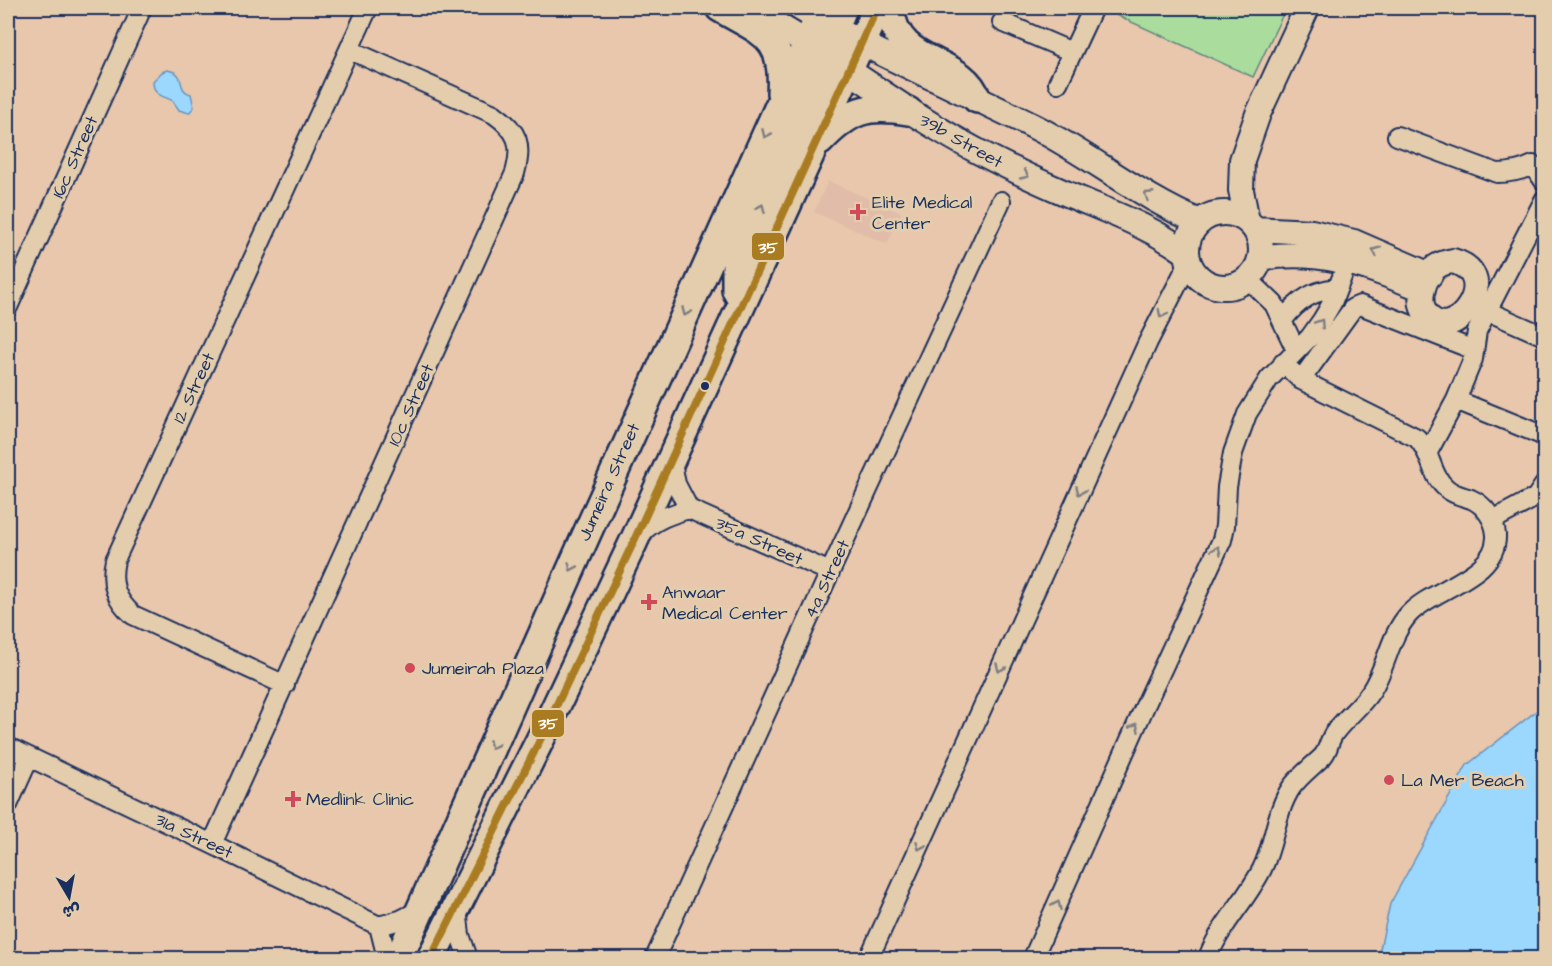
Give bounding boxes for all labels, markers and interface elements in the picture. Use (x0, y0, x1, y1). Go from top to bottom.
street label: 39b Street (915, 108, 1008, 175)
street label: 16c Street (46, 111, 105, 202)
one-way arrow (761, 128, 773, 139)
one-way arrow (1019, 167, 1030, 179)
place label: Elite Medical Center (872, 190, 973, 236)
one-way arrow (1144, 191, 1154, 203)
one-way arrow (754, 203, 766, 214)
marker: Elite Medical Center (849, 203, 867, 221)
line badge: 35 (751, 232, 785, 261)
text: 35 (757, 237, 778, 259)
one-way arrow (1372, 246, 1383, 258)
one-way arrow (681, 306, 693, 317)
one-way arrow (1157, 307, 1169, 318)
one-way arrow (1313, 319, 1324, 330)
street label: 12 Street (167, 348, 222, 427)
street label: 10c Street (382, 359, 441, 450)
unlabelled marker (699, 380, 711, 392)
street label: Jumeira Street (572, 418, 647, 545)
one-way arrow (1076, 484, 1088, 495)
street label: 35a Street (711, 511, 808, 572)
street label: 4a Street (798, 535, 856, 622)
one-way arrow (1210, 545, 1222, 556)
one-way arrow (567, 560, 579, 571)
place label: Anwaar Medical Center (662, 580, 788, 626)
marker: Anwaar Medical Center (640, 593, 658, 611)
place label: Jumeirah Plaza (422, 656, 544, 681)
marker: Jumeirah Plaza (403, 661, 417, 675)
one-way arrow (995, 662, 1007, 673)
line badge: 35 (531, 709, 565, 738)
text: 35 (537, 713, 558, 735)
one-way arrow (1128, 722, 1140, 733)
one-way arrow (488, 739, 500, 750)
place label: La Mer Beach (1401, 768, 1524, 793)
marker: La Mer Beach (1382, 773, 1396, 787)
place label: Medlink Clinic (306, 787, 414, 812)
marker: Medlink Clinic (284, 790, 302, 808)
street label: 31a Street (151, 807, 238, 865)
one-way arrow (915, 840, 927, 851)
north arrow (39, 867, 99, 927)
text: ش (61, 898, 82, 923)
one-way arrow (1050, 900, 1062, 911)

